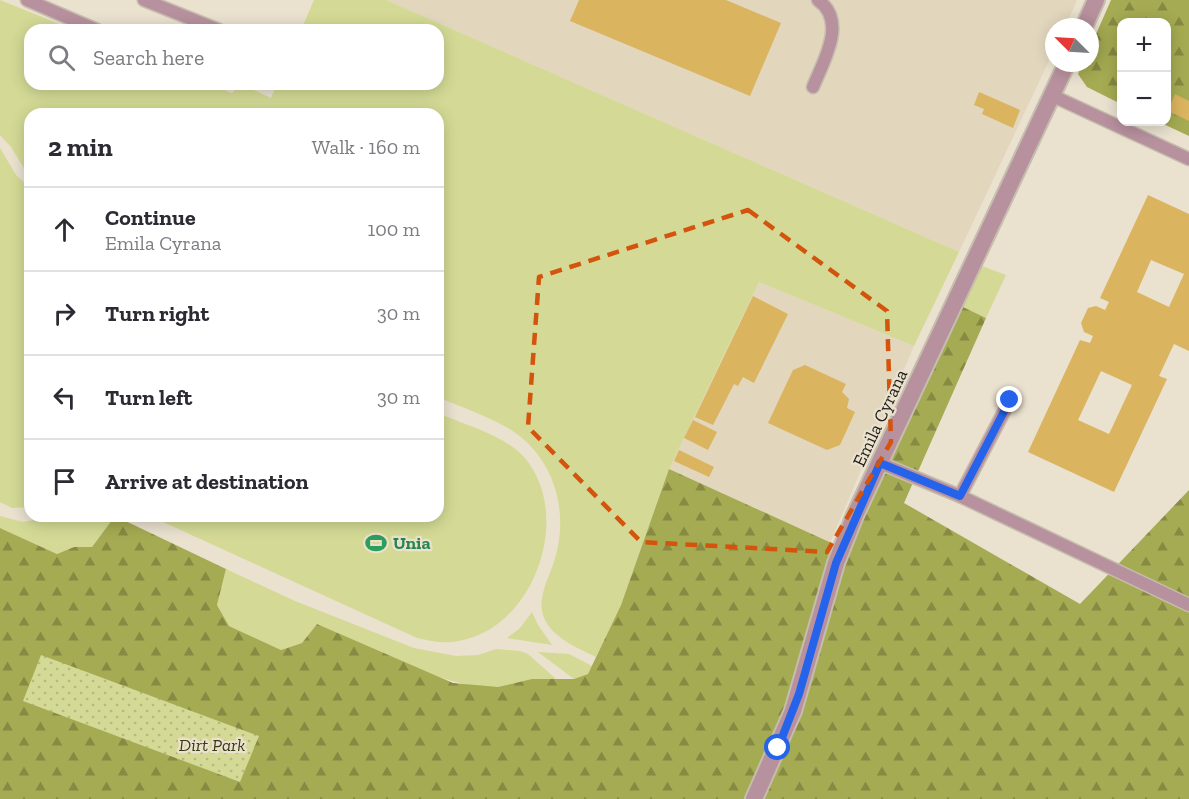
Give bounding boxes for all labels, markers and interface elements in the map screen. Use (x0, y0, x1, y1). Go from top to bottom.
north arrow (1045, 18, 1099, 72)
map controls (1117, 18, 1171, 126)
button: + (1117, 18, 1171, 72)
search box (24, 24, 444, 90)
icon: search (45, 41, 78, 74)
text: Search here (93, 44, 204, 71)
button: − (1117, 72, 1171, 126)
text: 2 min (48, 131, 113, 163)
text: Walk · 160 m (312, 135, 420, 159)
text: Continue (105, 204, 196, 231)
icon: ahead (48, 213, 81, 246)
text: 100 m (367, 217, 420, 241)
text: Emila Cyrana (105, 231, 221, 255)
icon: right (48, 297, 81, 330)
text: Turn right (105, 300, 209, 327)
text: 30 m (377, 301, 420, 325)
street label: Emila Cyrana (848, 366, 912, 470)
icon: left (48, 381, 81, 414)
text: Turn left (105, 384, 192, 411)
text: 30 m (377, 385, 420, 409)
route end (996, 386, 1022, 412)
icon: arrive (48, 465, 81, 498)
text: Arrive at destination (105, 468, 308, 495)
sports icon: Unia (364, 531, 388, 555)
place label: Unia (393, 532, 431, 554)
park label: Dirt Park (179, 734, 245, 756)
route start (764, 734, 790, 760)

